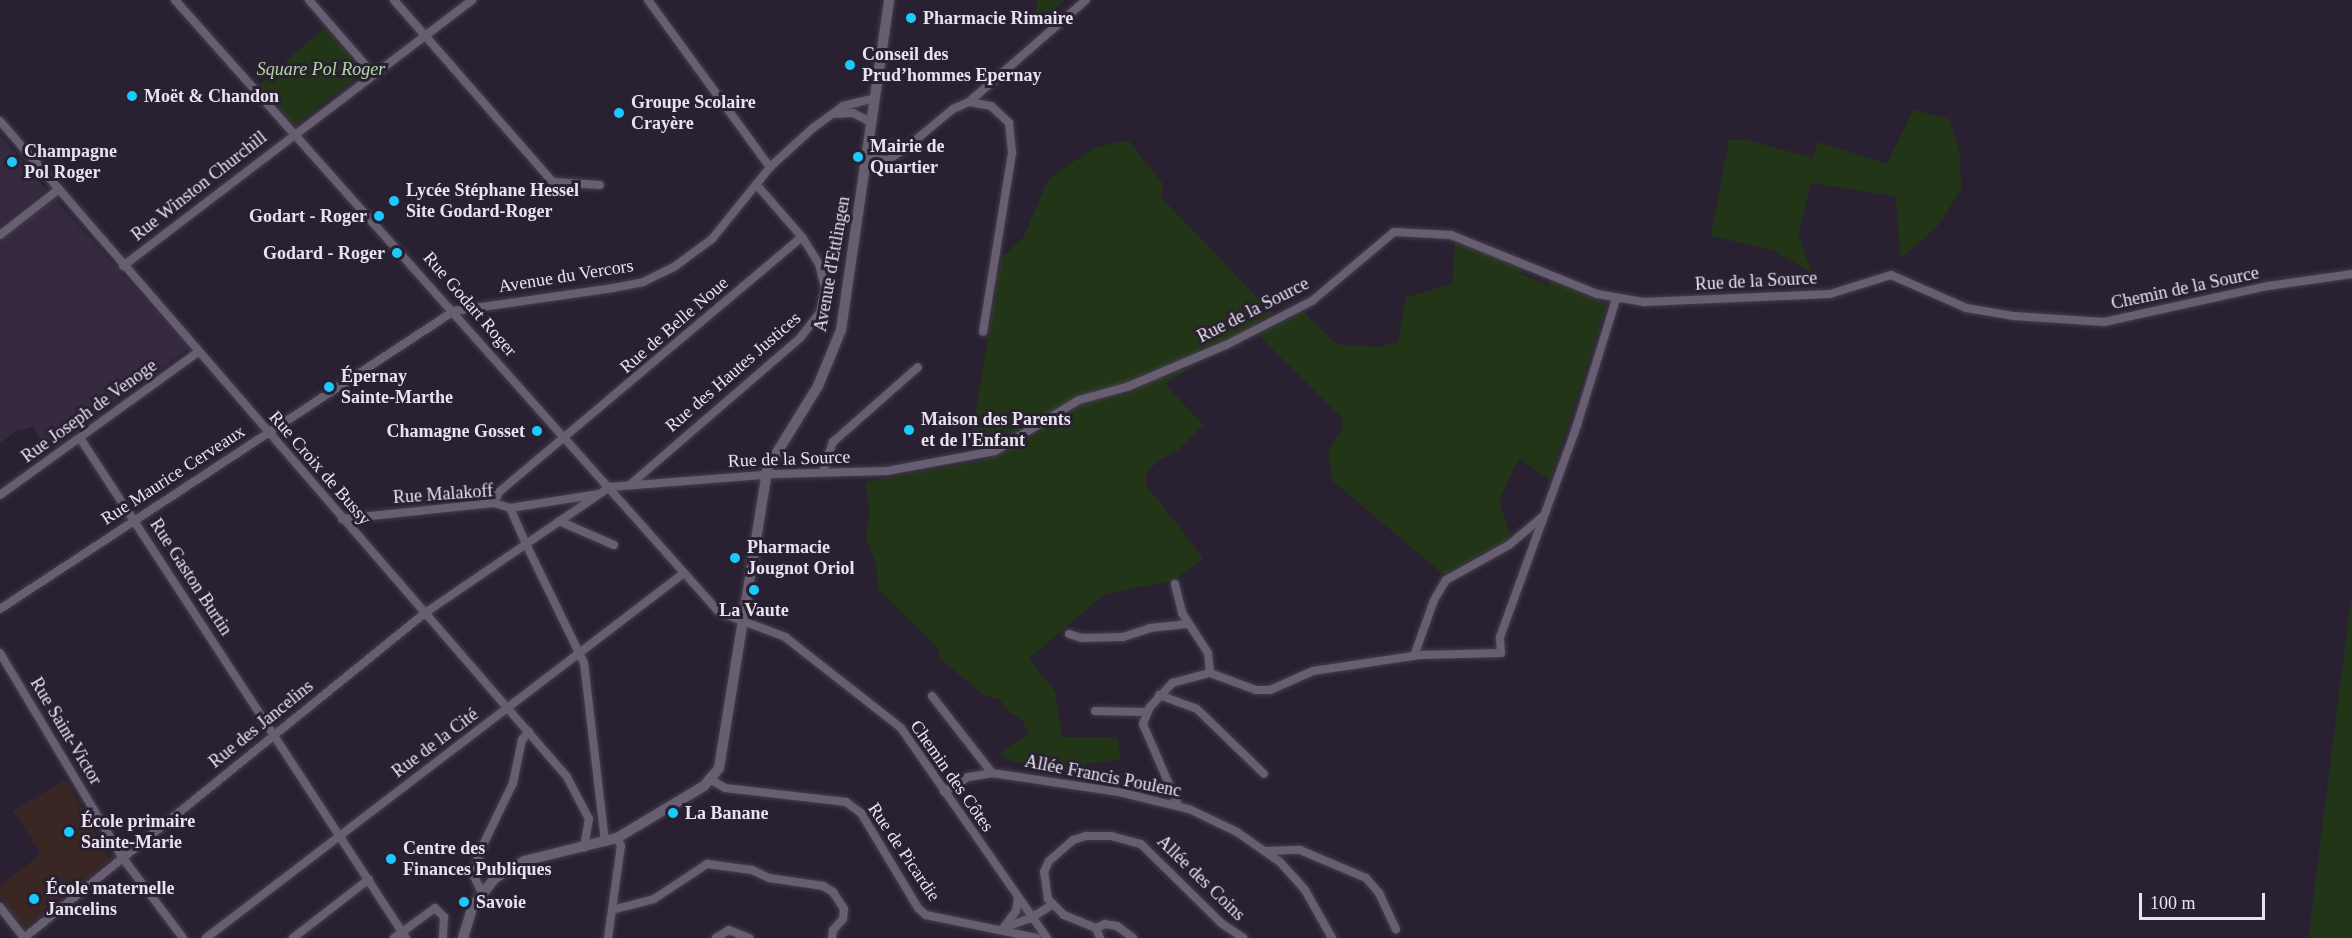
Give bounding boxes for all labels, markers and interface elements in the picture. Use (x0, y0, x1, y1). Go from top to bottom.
place label: Pharmacie Rimaire (923, 7, 1073, 29)
marker: Pharmacie Rimaire (904, 11, 918, 25)
place label: Conseil des Prud’hommes Epernay (862, 44, 1041, 86)
park label: Square Pol Roger (257, 58, 385, 80)
marker: Conseil des Prud’hommes Epernay (843, 58, 857, 72)
place label: Moёt & Chandon (144, 85, 279, 107)
marker: Moёt & Chandon (125, 89, 139, 103)
place label: Groupe Scolaire Crayère (631, 92, 756, 134)
marker: Groupe Scolaire Crayère (612, 106, 626, 120)
street label: Rue Winston Churchill (127, 126, 271, 246)
place label: Mairie de Quartier (870, 136, 944, 178)
place label: Champagne Pol Roger (24, 141, 117, 184)
marker: Mairie de Quartier (851, 150, 865, 164)
marker: Champagne Pol Roger (5, 155, 19, 169)
place label: Lycée Stéphane Hessel Site Godard-Roger (406, 180, 579, 222)
marker: Lycée Stéphane Hessel Site Godard-Roger (387, 194, 401, 208)
street label: Avenue d'Ettlingen (809, 194, 855, 334)
place label: Godart - Roger (249, 205, 367, 227)
marker: Godart - Roger (372, 209, 386, 223)
place label: Godard - Roger (263, 242, 385, 264)
marker: Godard - Roger (390, 246, 404, 260)
street label: Rue Godart Roger (419, 247, 521, 361)
street label: Avenue du Vercors (497, 255, 635, 297)
street label: Chemin de la Source (2109, 262, 2261, 314)
street label: Rue de la Source (1694, 267, 1818, 295)
street label: Rue de Belle Noue (615, 272, 733, 378)
street label: Rue de la Source (1194, 273, 1312, 347)
street label: Rue des Hautes Justices (661, 307, 805, 437)
street label: Rue Joseph de Venoge (17, 355, 161, 467)
place label: Épernay Sainte-Marthe (341, 366, 453, 409)
marker: Épernay Sainte-Marthe (322, 380, 336, 394)
street label: Rue Croix de Bussy (264, 406, 376, 530)
place label: Maison des Parents et de l'Enfant (921, 409, 1071, 452)
street label: Rue Maurice Cerveaux (97, 420, 249, 530)
place label: Chamagne Gosset (387, 420, 525, 442)
marker: Maison des Parents et de l'Enfant (902, 423, 916, 437)
marker: Chamagne Gosset (530, 424, 544, 438)
street label: Rue de la Source (727, 446, 851, 472)
street label: Rue Malakoff (392, 480, 494, 508)
street label: Rue Gaston Burtin (145, 515, 237, 639)
place label: Pharmacie Jougnot Oriol (747, 537, 855, 580)
marker: Pharmacie Jougnot Oriol (728, 551, 742, 565)
marker: La Vaute (747, 583, 761, 597)
place label: La Vaute (719, 599, 789, 621)
street label: Rue Saint-Victor (25, 673, 107, 789)
street label: Rue des Jancelins (204, 675, 318, 773)
street label: Rue de la Cité (388, 704, 482, 782)
street label: Chemin des Côtes (906, 716, 998, 836)
street label: Allée Francis Poulenc (1023, 750, 1183, 802)
street label: Rue de Picardie (863, 799, 945, 905)
place label: La Banane (685, 802, 769, 824)
marker: La Banane (666, 806, 680, 820)
place label: École primaire Sainte-Marie (81, 811, 195, 854)
marker: École primaire Sainte-Marie (62, 825, 76, 839)
street label: Allée des Coins (1153, 831, 1249, 925)
place label: Centre des Finances Publiques (403, 838, 552, 880)
marker: Centre des Finances Publiques (384, 852, 398, 866)
place label: École maternelle Jancelins (46, 878, 174, 920)
scale bar (2142, 881, 2268, 919)
place label: Savoie (476, 891, 526, 913)
marker: École maternelle Jancelins (27, 892, 41, 906)
text: 100 m (2150, 893, 2196, 913)
marker: Savoie (457, 895, 471, 909)

